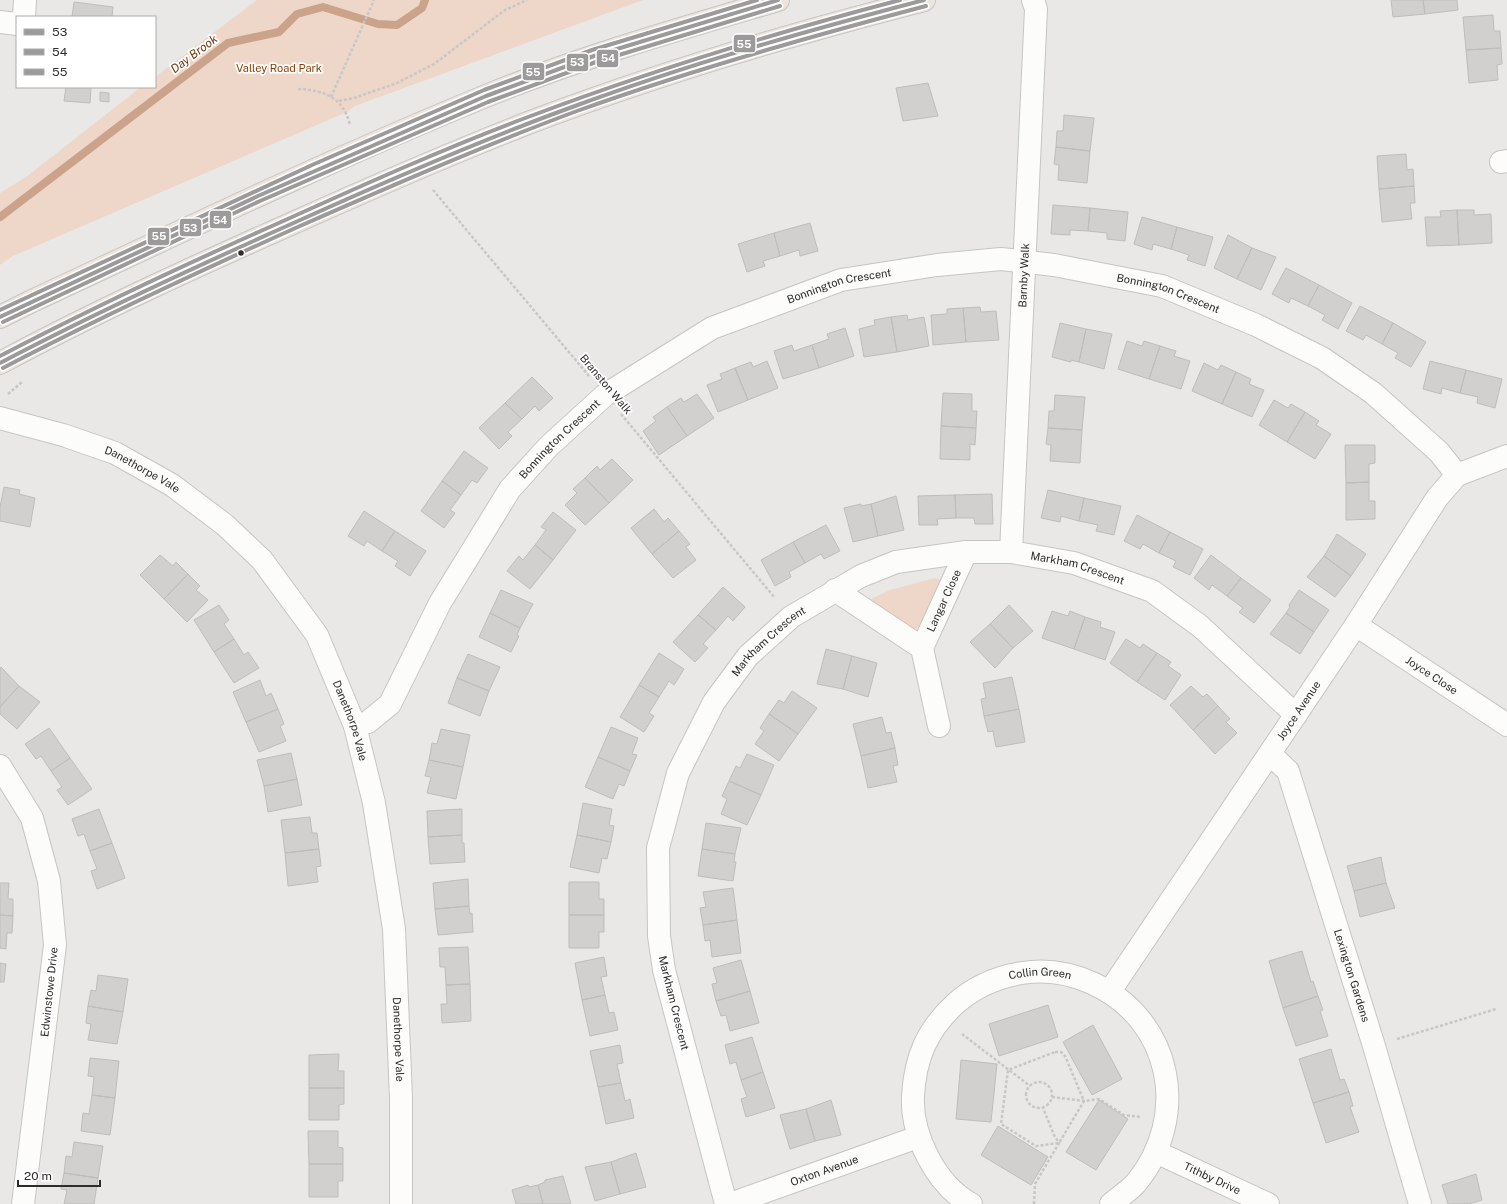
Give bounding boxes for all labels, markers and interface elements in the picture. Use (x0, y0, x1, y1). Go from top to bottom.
legend (16, 16, 156, 88)
text: 53 (52, 25, 67, 39)
water label: Day Brook (168, 32, 221, 76)
line badge: 55 (733, 34, 756, 53)
text: 55 (737, 38, 751, 50)
text: 54 (52, 45, 68, 59)
line badge: 54 (596, 49, 619, 68)
text: 54 (601, 52, 615, 64)
line badge: 53 (566, 53, 589, 72)
text: 53 (570, 56, 584, 68)
park label: Valley Road Park (236, 62, 322, 74)
line badge: 55 (522, 62, 545, 81)
text: 55 (52, 65, 68, 79)
text: 55 (526, 66, 540, 78)
line badge: 54 (209, 210, 232, 229)
text: 54 (213, 214, 227, 226)
line badge: 53 (179, 218, 202, 237)
text: 53 (183, 222, 197, 234)
line badge: 55 (147, 227, 170, 246)
text: 55 (152, 230, 166, 242)
street label: Barnby Walk (1016, 243, 1031, 308)
unlabelled marker (236, 248, 246, 258)
street label: Bonnington Crescent (785, 266, 892, 306)
street label: Bonnington Crescent (1116, 271, 1222, 315)
street label: Branston Walk (578, 352, 634, 416)
street label: Bonnington Crescent (517, 397, 602, 481)
street label: Danethorpe Vale (103, 444, 183, 495)
street label: Markham Crescent (1030, 550, 1126, 587)
street label: Langar Close (924, 568, 963, 634)
street label: Markham Crescent (729, 604, 808, 678)
street label: Joyce Close (1404, 654, 1460, 697)
street label: Danethorpe Vale (331, 679, 369, 762)
street label: Joyce Avenue (1274, 679, 1323, 742)
street label: Lexington Gardens (1332, 928, 1372, 1024)
street label: Edwinstowe Drive (38, 946, 60, 1038)
street label: Markham Crescent (656, 954, 692, 1052)
street label: Collin Green (1007, 965, 1073, 982)
street label: Danethorpe Vale (391, 997, 406, 1082)
street label: Oxton Avenue (789, 1153, 860, 1188)
street label: Tithby Drive (1182, 1160, 1243, 1196)
scale bar (18, 1162, 100, 1188)
text: 20 m (24, 1169, 52, 1183)

